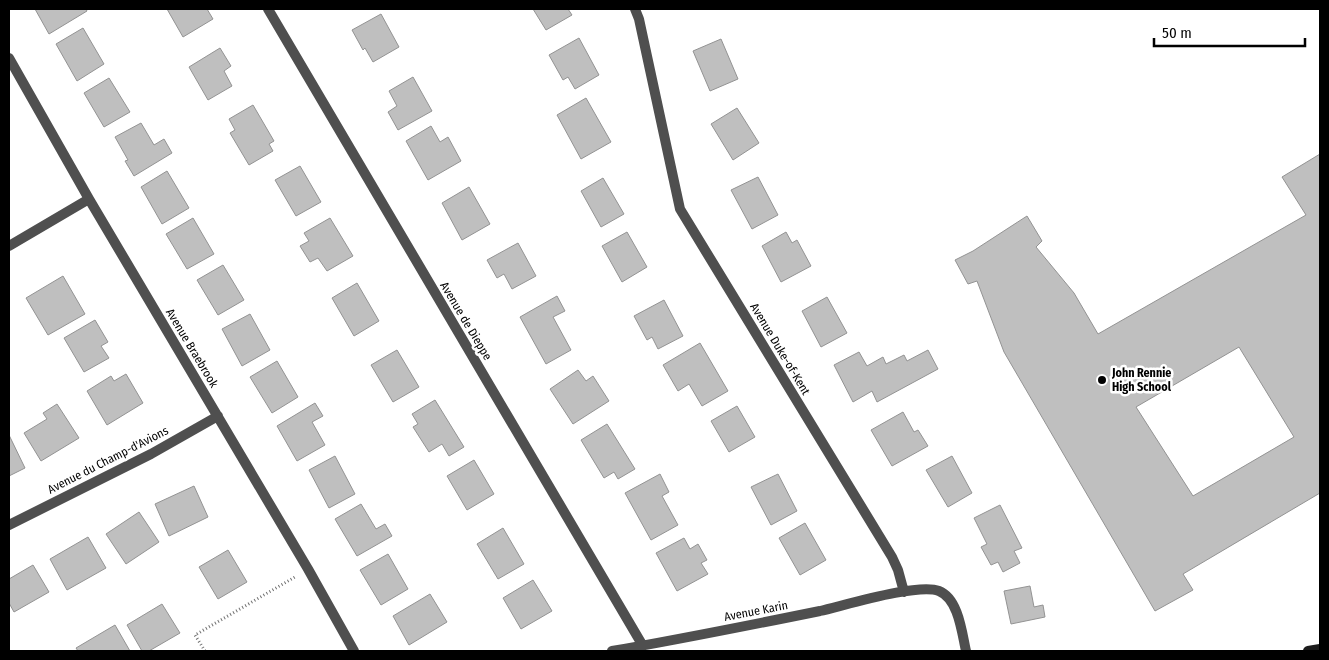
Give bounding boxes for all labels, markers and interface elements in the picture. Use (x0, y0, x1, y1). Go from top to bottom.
scale bar (1154, 15, 1305, 47)
text: 50 m (1162, 24, 1192, 42)
street label: Avenue de Dieppe (437, 279, 495, 363)
street label: Avenue Duke-of-Kent (747, 301, 813, 397)
street label: Avenue Braebrook (163, 306, 221, 390)
place label: John Rennie High School (1111, 366, 1172, 394)
marker: John Rennie High School (1096, 374, 1108, 386)
street label: Avenue du Champ-d'Avions (45, 423, 171, 497)
street label: Avenue Karin (723, 598, 789, 624)

